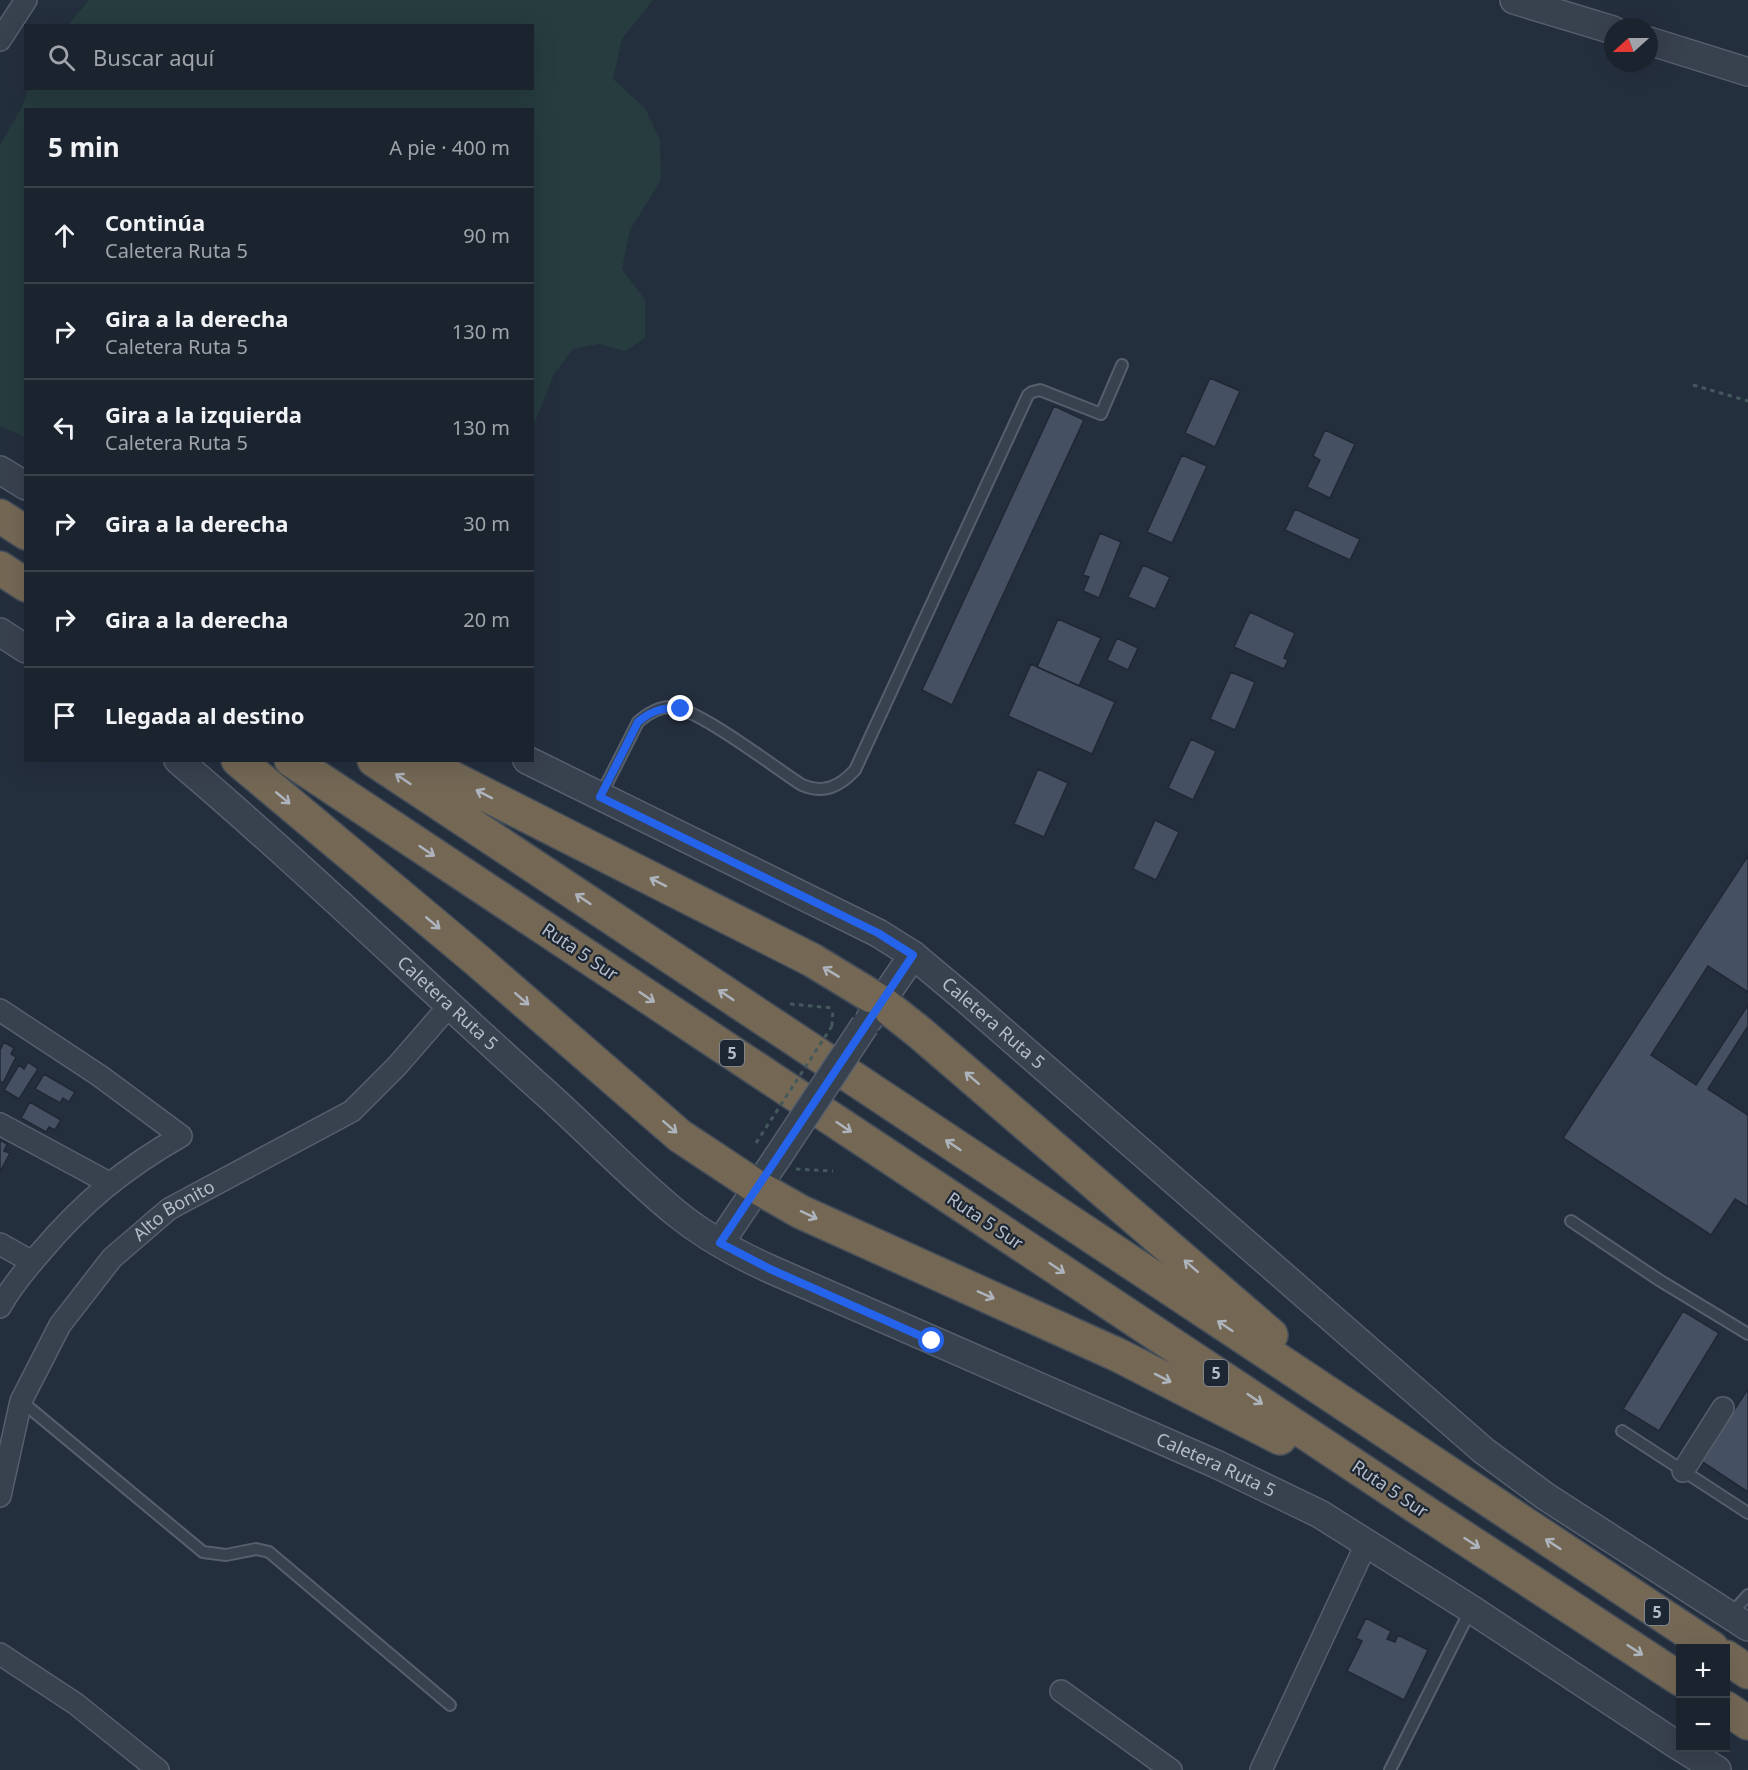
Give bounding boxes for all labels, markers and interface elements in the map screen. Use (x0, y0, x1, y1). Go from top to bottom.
north arrow (1604, 18, 1658, 72)
search box (24, 24, 534, 90)
icon: search (45, 41, 78, 74)
text: Buscar aquí (93, 42, 214, 72)
text: 5 min (48, 129, 120, 165)
text: A pie · 400 m (389, 134, 510, 161)
text: Continúa (105, 207, 205, 237)
icon: ahead (48, 219, 81, 252)
text: 90 m (463, 222, 510, 249)
text: Caletera Ruta 5 (105, 237, 248, 264)
text: Gira a la derecha (105, 303, 289, 333)
icon: right (48, 315, 81, 348)
text: 130 m (452, 318, 510, 345)
text: Caletera Ruta 5 (105, 333, 248, 360)
text: Gira a la izquierda (105, 399, 302, 429)
icon: left (48, 411, 81, 444)
text: 130 m (452, 414, 510, 441)
text: Caletera Ruta 5 (105, 429, 248, 456)
icon: right (48, 507, 81, 540)
text: Gira a la derecha (105, 508, 289, 538)
text: 30 m (463, 510, 510, 537)
icon: right (48, 603, 81, 636)
text: Gira a la derecha (105, 604, 289, 634)
text: 20 m (463, 606, 510, 633)
route end (667, 695, 693, 721)
icon: arrive (48, 699, 81, 732)
text: Llegada al destino (105, 700, 305, 730)
one-way arrow (395, 773, 412, 785)
one-way arrow (475, 788, 493, 799)
one-way arrow (275, 791, 290, 805)
one-way arrow (418, 845, 435, 857)
one-way arrow (649, 876, 667, 887)
one-way arrow (575, 893, 592, 905)
one-way arrow (424, 917, 440, 930)
street label: Ruta 5 Sur (538, 917, 624, 986)
street label: Caletera Ruta 5 (393, 950, 504, 1055)
one-way arrow (823, 965, 840, 977)
street label: Caletera Ruta 5 (937, 971, 1050, 1074)
one-way arrow (719, 989, 735, 1001)
one-way arrow (638, 991, 655, 1003)
one-way arrow (514, 992, 529, 1006)
road number: 5 (720, 1040, 744, 1066)
one-way arrow (964, 1072, 980, 1085)
one-way arrow (662, 1120, 677, 1134)
one-way arrow (836, 1121, 853, 1134)
one-way arrow (945, 1138, 962, 1150)
street label: Alto Bonito (127, 1174, 219, 1246)
street label: Ruta 5 Sur (943, 1186, 1029, 1255)
one-way arrow (799, 1210, 817, 1221)
one-way arrow (1183, 1260, 1199, 1273)
one-way arrow (1049, 1262, 1066, 1275)
one-way arrow (977, 1290, 995, 1301)
one-way arrow (1217, 1320, 1234, 1332)
route start (918, 1327, 944, 1353)
road number: 5 (1204, 1360, 1228, 1386)
one-way arrow (1154, 1372, 1171, 1384)
one-way arrow (1246, 1394, 1263, 1406)
street label: Caletera Ruta 5 (1153, 1426, 1280, 1502)
street label: Ruta 5 Sur (1348, 1454, 1434, 1523)
one-way arrow (1463, 1537, 1480, 1549)
one-way arrow (1545, 1537, 1562, 1550)
road number: 5 (1645, 1599, 1669, 1625)
one-way arrow (1627, 1643, 1644, 1656)
map controls (1676, 1644, 1730, 1752)
button: + (1676, 1644, 1730, 1698)
button: − (1676, 1698, 1730, 1752)

